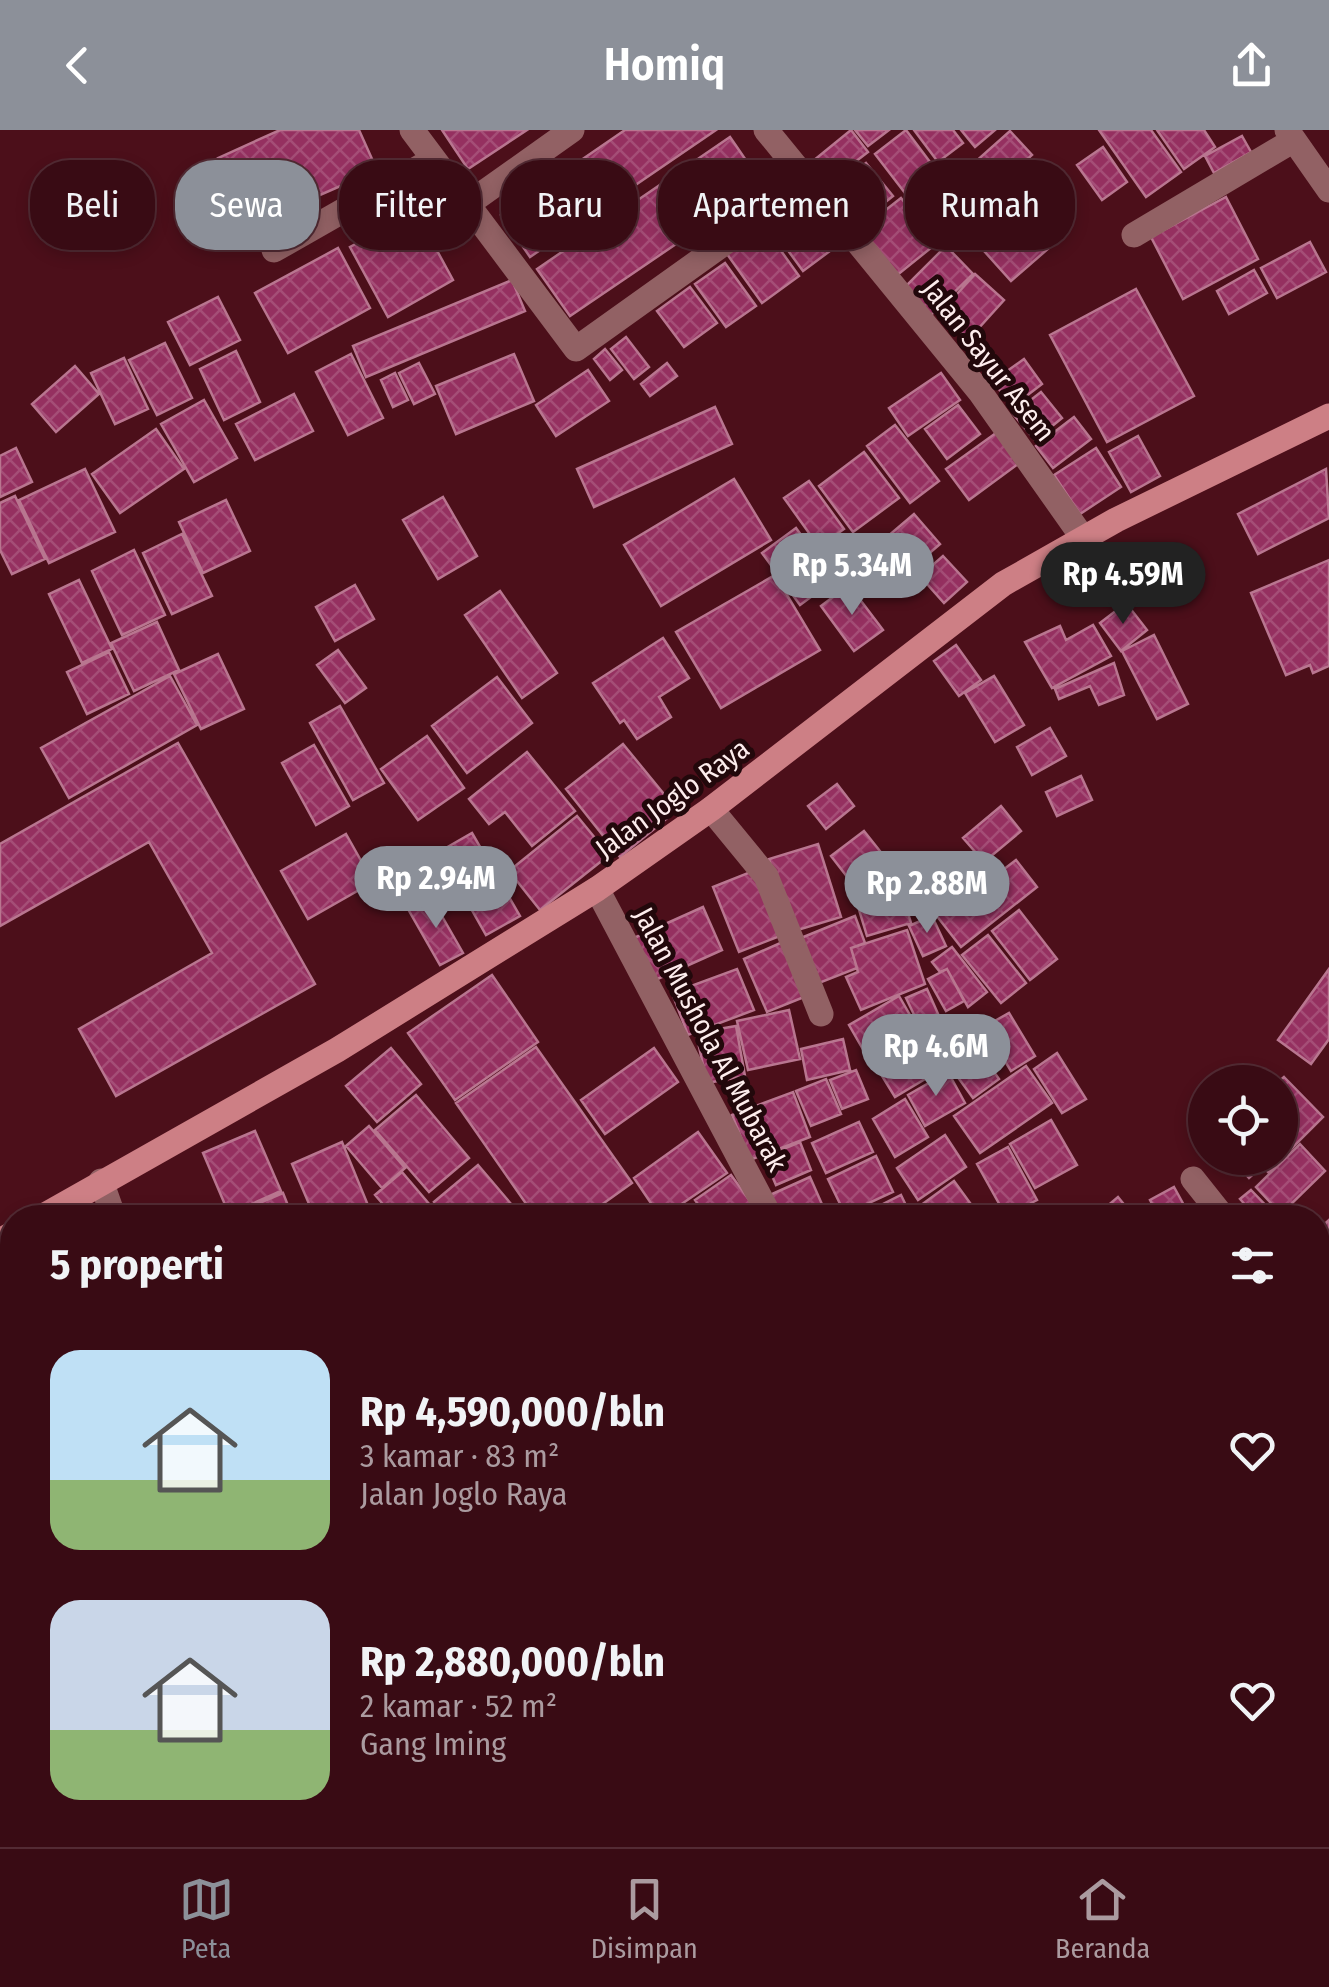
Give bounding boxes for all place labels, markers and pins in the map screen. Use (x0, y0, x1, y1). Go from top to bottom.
pin: Rp 5.34M (749, 533, 955, 618)
pin: Rp 4.59M (1020, 542, 1226, 627)
pin: Rp 2.94M (333, 846, 539, 931)
pin: Rp 2.88M (824, 851, 1030, 936)
pin: Rp 4.6M (844, 1014, 1028, 1099)

